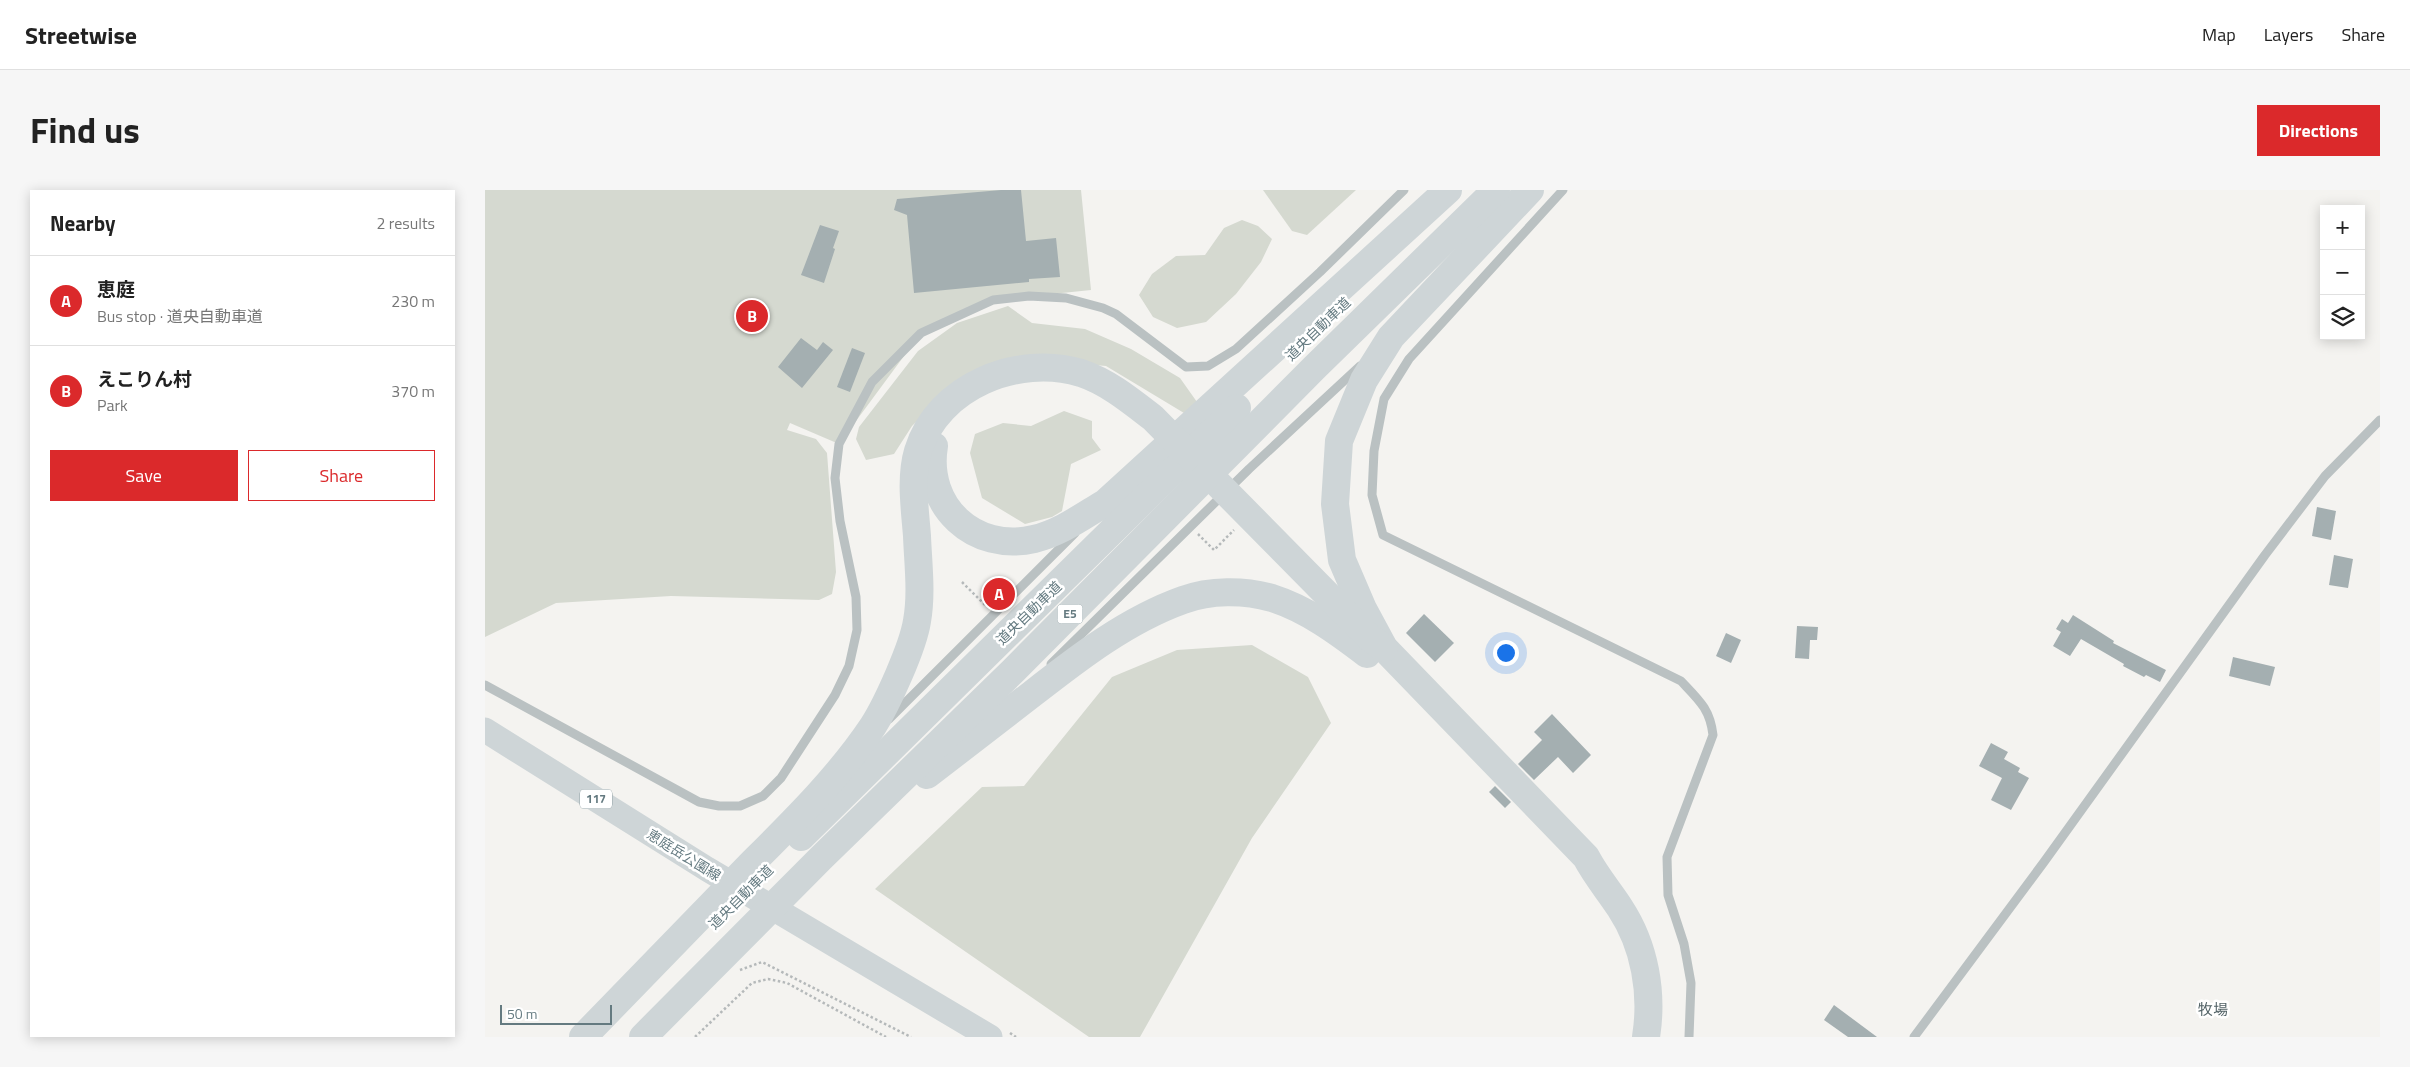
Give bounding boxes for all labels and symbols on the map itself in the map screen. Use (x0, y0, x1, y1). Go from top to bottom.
street label: 道央自動車道 (1280, 292, 1355, 365)
pin: B (736, 297, 768, 335)
pin: A (983, 575, 1015, 613)
street label: 道央自動車道 (991, 576, 1066, 649)
road number: E5 (1057, 604, 1083, 624)
your location (1493, 640, 1519, 666)
road number: 117 (580, 790, 612, 808)
street label: 恵庭岳公園線 (643, 823, 725, 886)
street label: 道央自動車道 (704, 860, 778, 934)
district label: 牧場 (2198, 998, 2228, 1021)
scale bar (500, 1002, 613, 1025)

